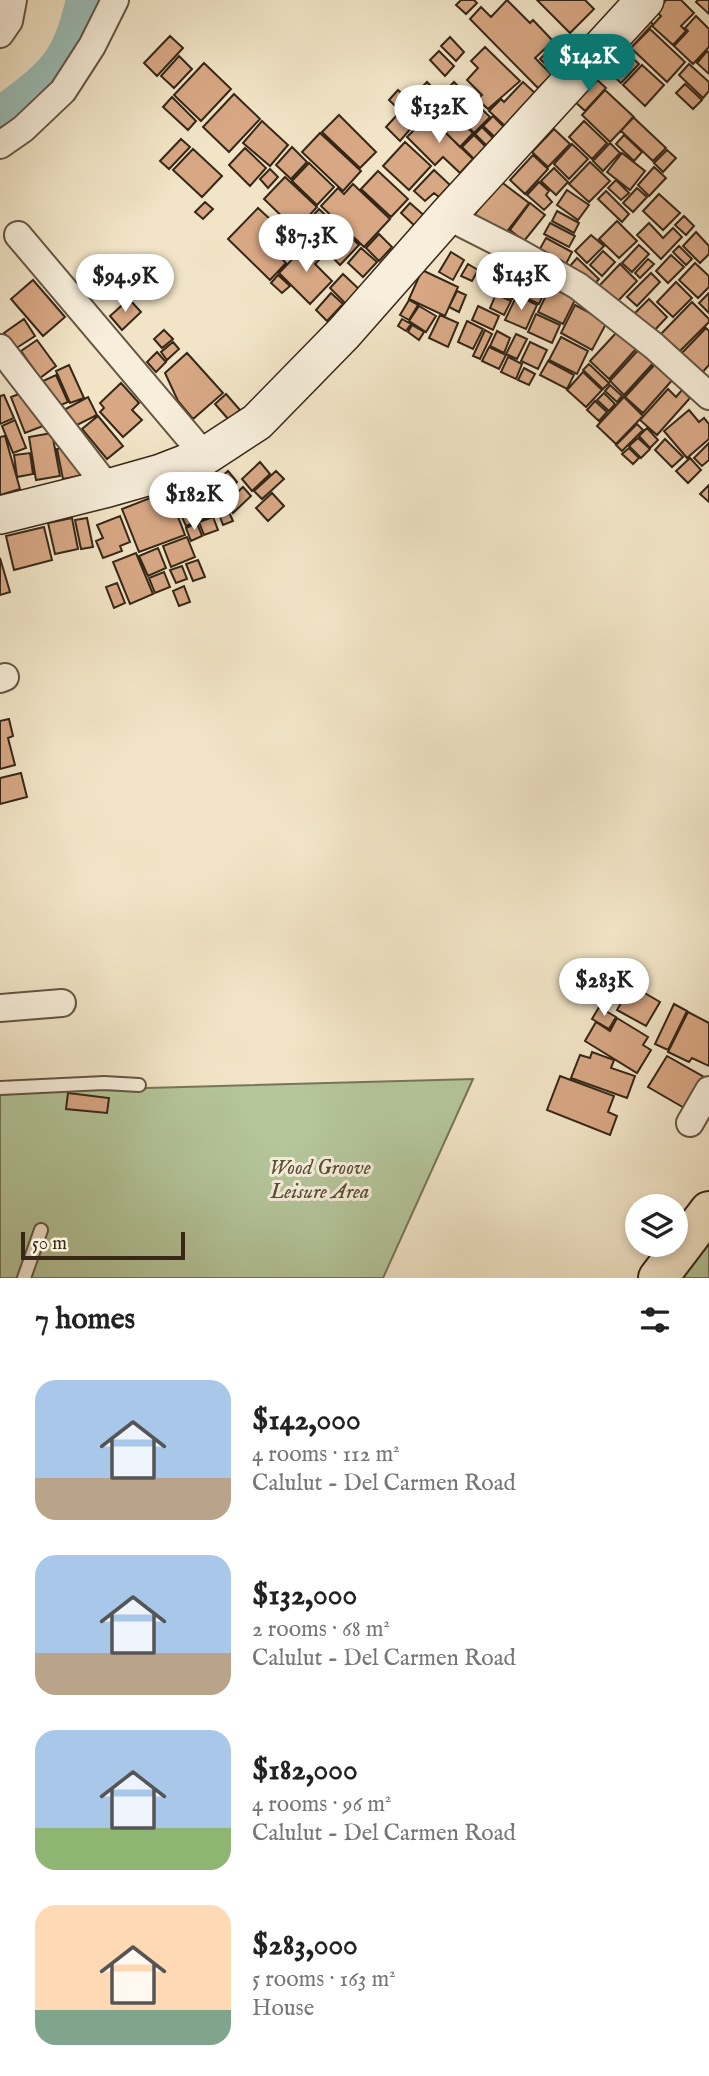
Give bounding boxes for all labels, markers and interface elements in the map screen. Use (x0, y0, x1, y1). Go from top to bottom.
pin: $142K (540, 34, 638, 94)
text: $142K (559, 42, 619, 71)
pin: $132K (390, 86, 488, 145)
text: $132K (410, 93, 468, 122)
pin: $87.3K (249, 215, 363, 274)
text: $87.3K (275, 222, 337, 251)
pin: $143K (472, 252, 570, 312)
pin: $94.9K (68, 254, 182, 314)
text: $143K (492, 260, 550, 289)
text: $94.9K (92, 262, 158, 291)
pin: $182K (145, 472, 243, 532)
text: $182K (165, 480, 223, 509)
pin: $283K (555, 958, 653, 1018)
text: $283K (575, 966, 633, 995)
park label: Wood Groove Leisure Area (269, 1155, 371, 1206)
map controls (625, 1194, 688, 1257)
button: layers (625, 1194, 688, 1257)
scale bar (21, 1229, 186, 1261)
text: 50 m (32, 1232, 67, 1256)
text: 7 homes (35, 1301, 135, 1339)
icon: filters (636, 1301, 674, 1339)
text: $142,000 (252, 1402, 361, 1440)
icon: home (91, 1408, 175, 1492)
text: 4 rooms · 112 m² (252, 1440, 400, 1469)
text: Calulut - Del Carmen Road (252, 1469, 516, 1498)
text: $132,000 (252, 1577, 357, 1615)
icon: home (91, 1583, 175, 1667)
text: 2 rooms · 68 m² (252, 1615, 390, 1644)
text: Calulut - Del Carmen Road (252, 1644, 516, 1673)
text: $182,000 (252, 1752, 358, 1790)
icon: home (91, 1758, 175, 1842)
text: 4 rooms · 96 m² (252, 1790, 391, 1819)
text: Calulut - Del Carmen Road (252, 1819, 516, 1848)
text: $283,000 (252, 1927, 358, 1965)
icon: home (91, 1933, 175, 2017)
text: 5 rooms · 163 m² (252, 1965, 396, 1994)
text: House (252, 1994, 314, 2023)

